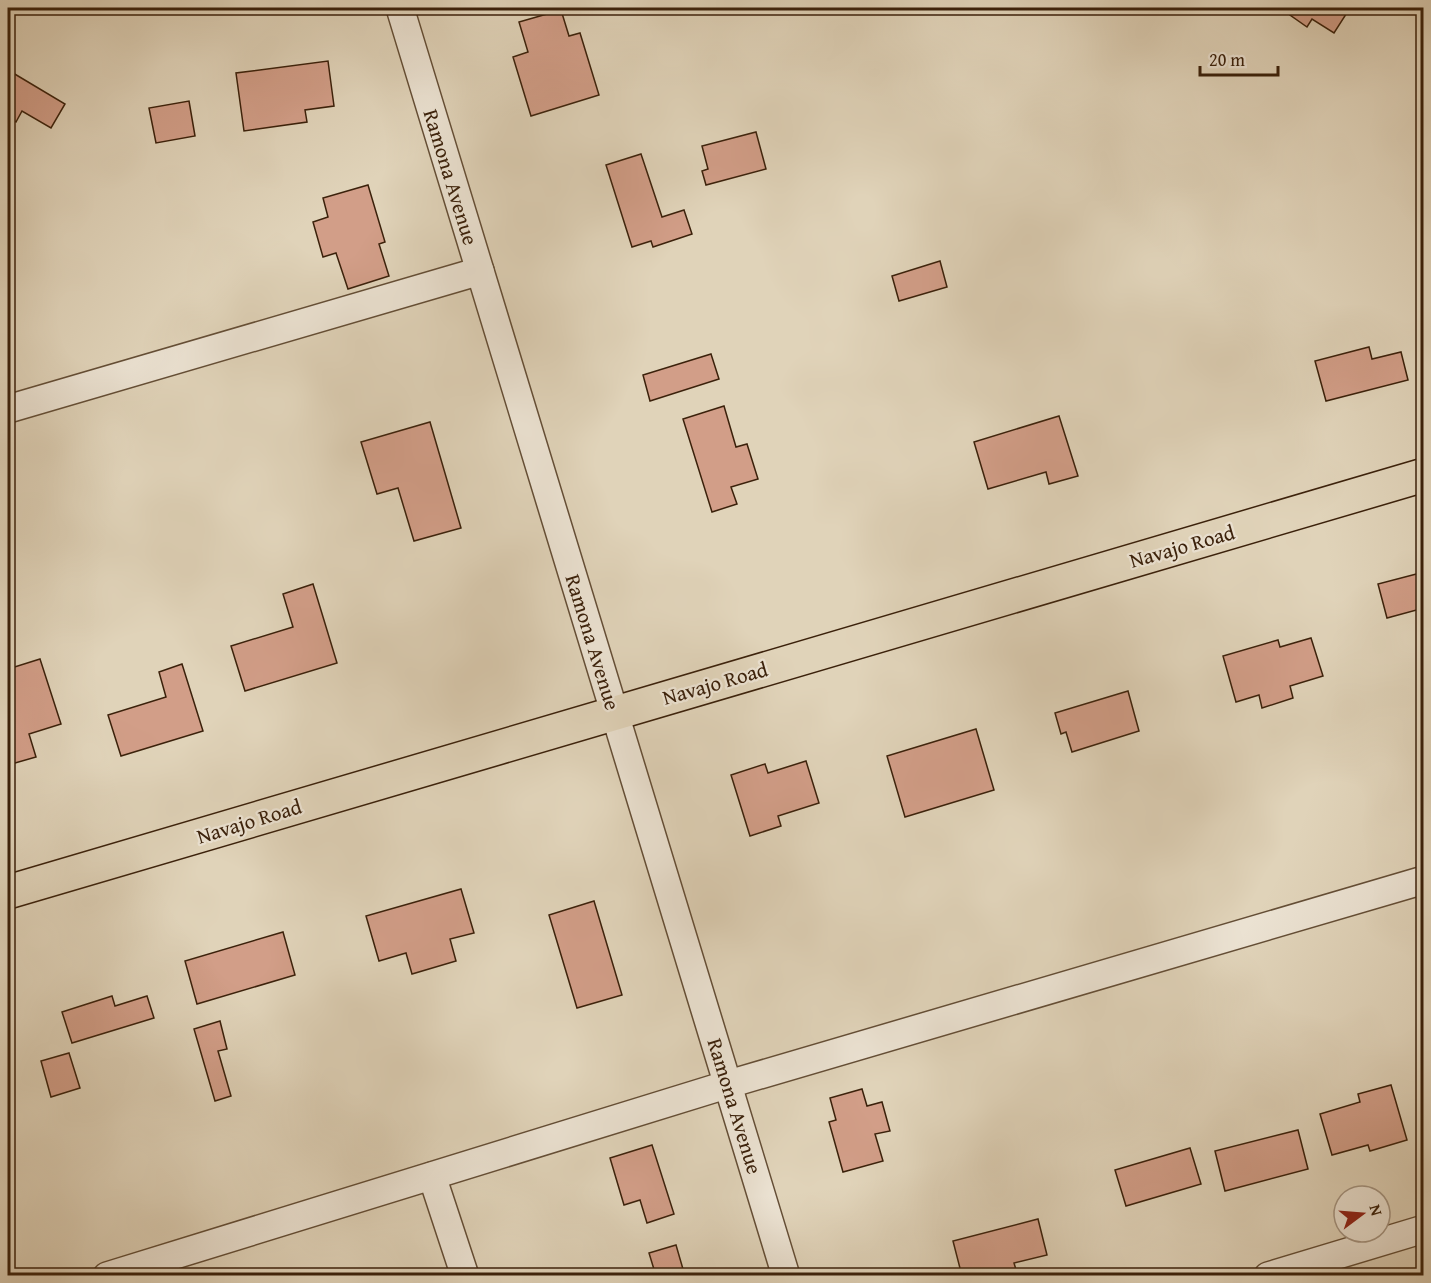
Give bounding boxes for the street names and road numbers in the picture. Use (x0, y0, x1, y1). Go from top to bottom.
street label: Ramona Avenue (416, 105, 486, 249)
street label: Navajo Road (1126, 516, 1239, 576)
street label: Ramona Avenue (558, 570, 628, 714)
street label: Navajo Road (659, 653, 772, 713)
street label: Navajo Road (193, 790, 306, 852)
street label: Ramona Avenue (700, 1034, 770, 1178)

